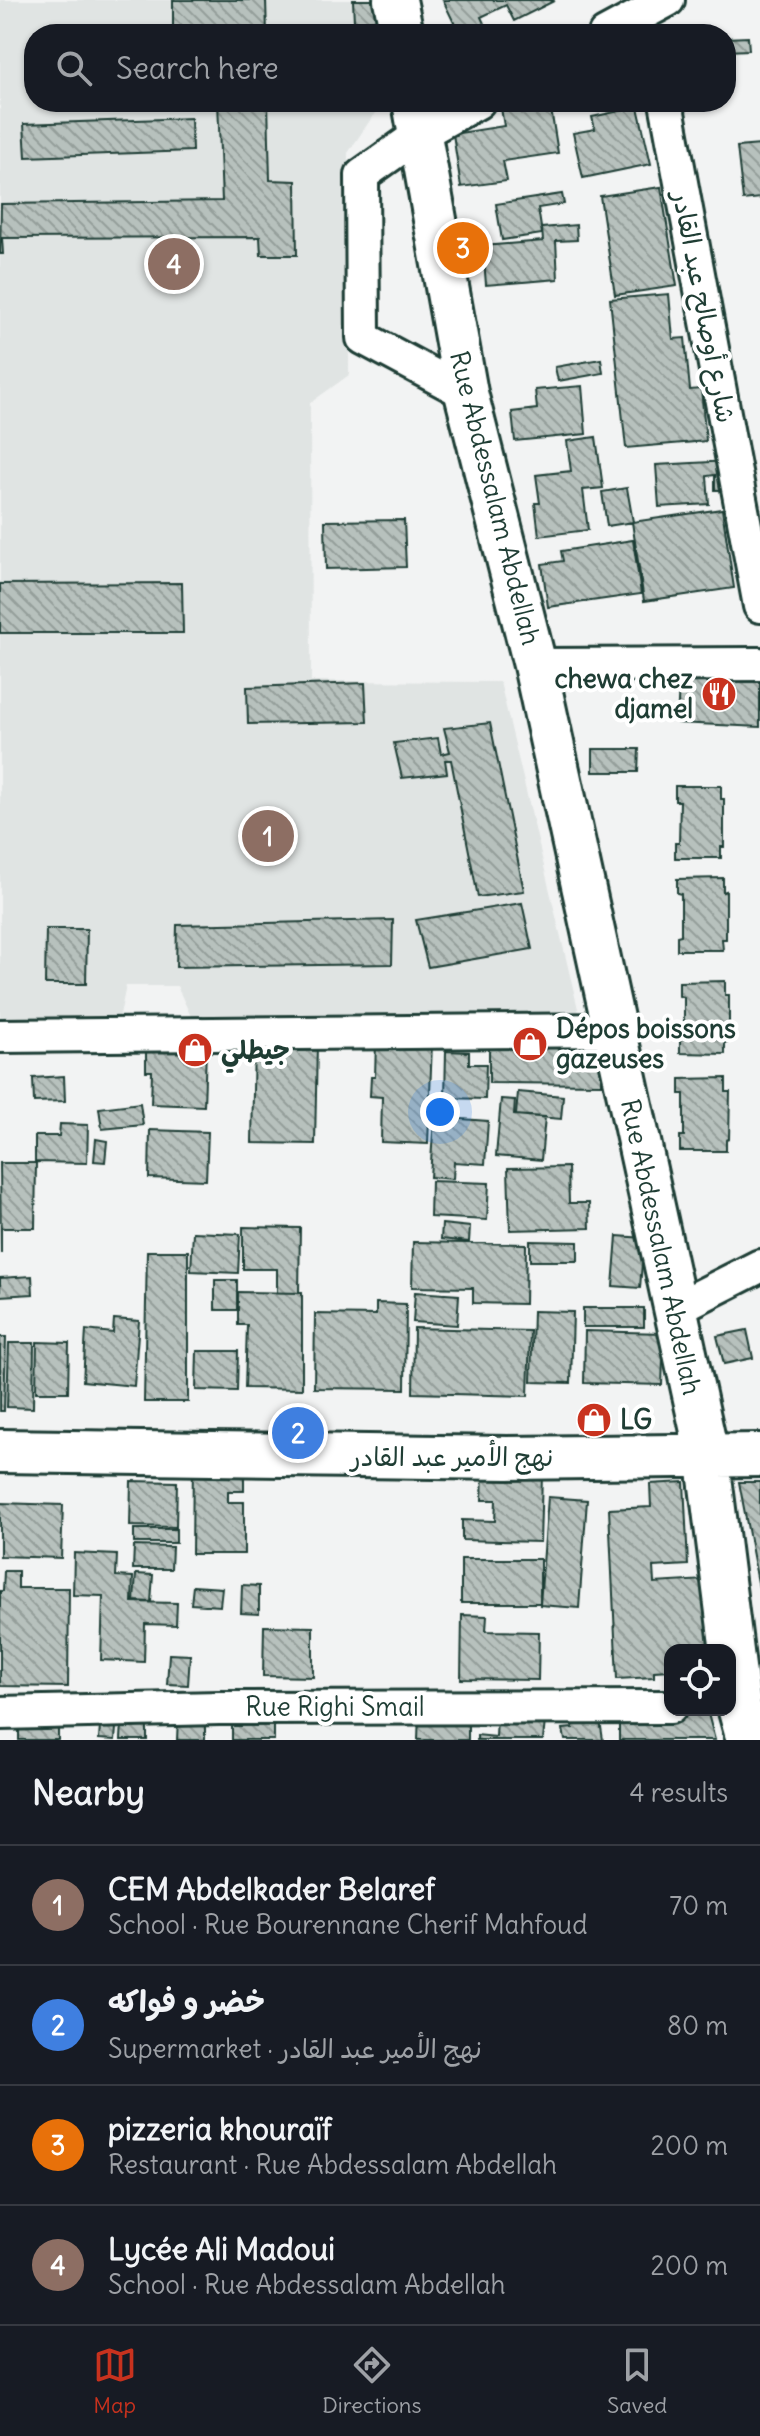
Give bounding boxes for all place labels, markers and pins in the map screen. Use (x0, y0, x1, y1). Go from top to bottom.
pin: 3 (437, 218, 489, 278)
pin: 4 (148, 234, 200, 294)
place label: chewa chez djamel (555, 662, 694, 725)
restaurant icon: chewa chez djamel (700, 675, 738, 713)
pin: 1 (242, 806, 294, 866)
place label: Dépos boissons gazeuses (556, 1012, 736, 1075)
shop icon: Dépos boissons gazeuses (511, 1025, 549, 1063)
shop icon: جيطلي (176, 1031, 214, 1069)
place label: جيطلي (221, 1033, 290, 1074)
shop icon: LG (575, 1401, 613, 1439)
pin: 2 (272, 1403, 324, 1463)
place label: LG (620, 1403, 652, 1436)

